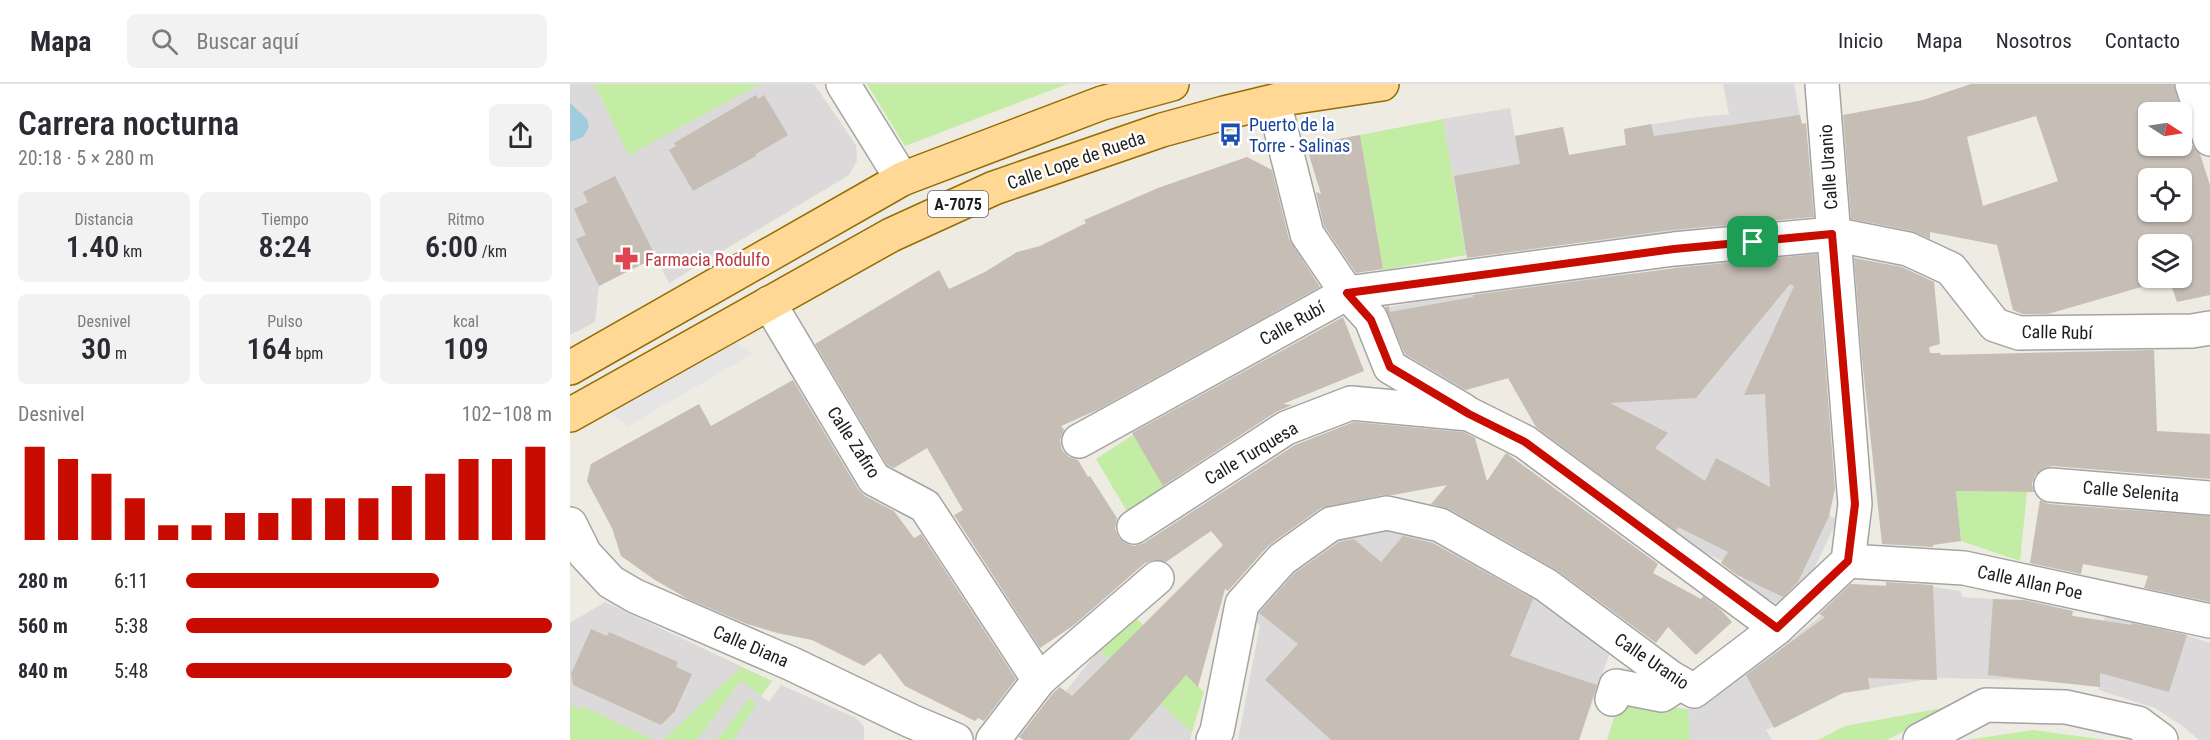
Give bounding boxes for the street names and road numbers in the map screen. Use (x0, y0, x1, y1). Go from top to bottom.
street label: Calle Uranio (1815, 124, 1841, 210)
street label: Calle Lope de Rueda (1004, 127, 1148, 193)
road number: A-7075 (928, 191, 988, 217)
street label: Calle Rubí (1256, 296, 1329, 349)
street label: Calle Rubí (2021, 321, 2093, 343)
street label: Calle Zafiro (823, 402, 885, 482)
street label: Calle Turquesa (1201, 417, 1301, 489)
street label: Calle Selenita (2082, 476, 2180, 506)
street label: Calle Allan Poe (1975, 561, 2085, 603)
street label: Calle Diana (710, 621, 792, 671)
street label: Calle Uranio (1611, 628, 1693, 694)

